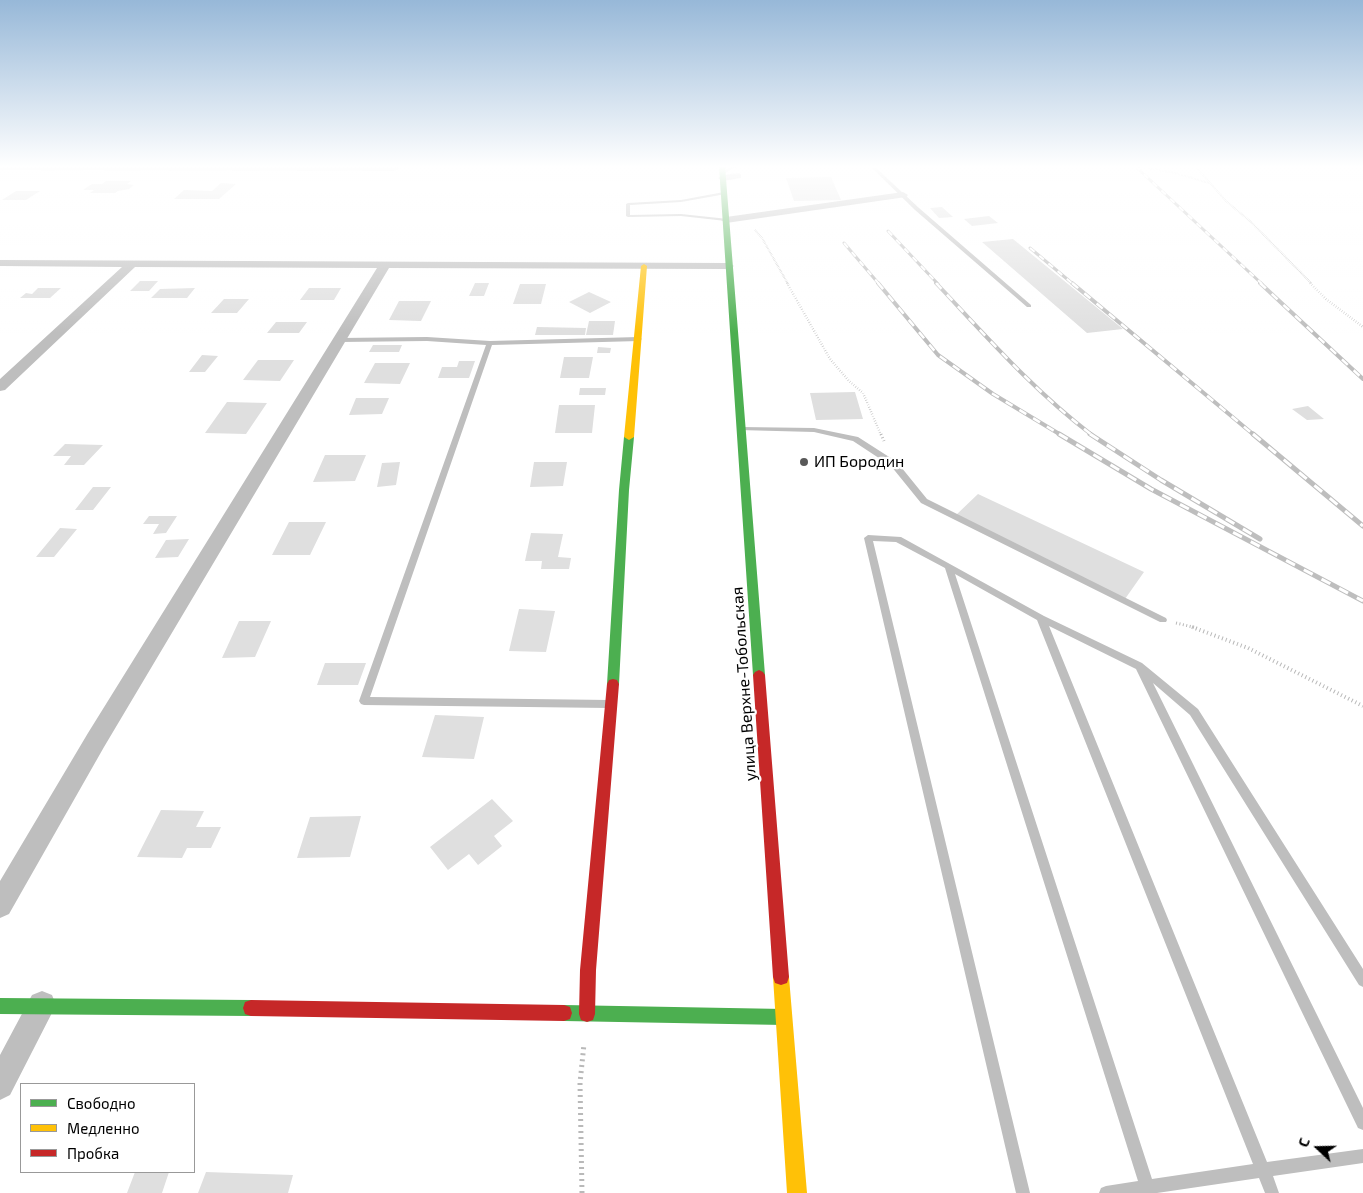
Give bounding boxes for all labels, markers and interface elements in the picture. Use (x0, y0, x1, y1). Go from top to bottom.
place label: ИП Бородин (814, 452, 904, 472)
marker: ИП Бородин (798, 456, 810, 468)
street label: улица Верхне-Тобольская (728, 586, 760, 782)
legend (20, 1083, 195, 1173)
text: Свободно (67, 1094, 136, 1112)
text: Медленно (67, 1119, 140, 1137)
north arrow (1293, 1123, 1343, 1173)
text: С (1294, 1136, 1313, 1149)
text: Пробка (67, 1144, 119, 1162)

